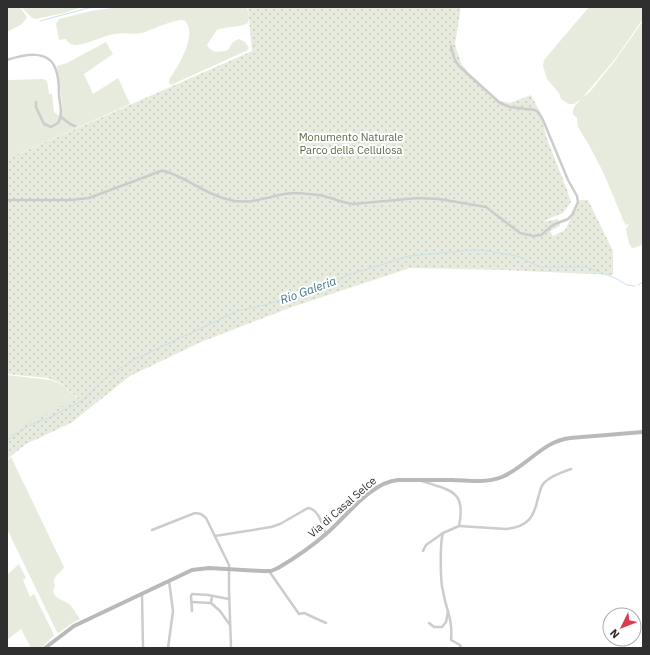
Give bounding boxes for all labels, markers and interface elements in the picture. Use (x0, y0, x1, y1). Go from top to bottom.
park label: Monumento Naturale Parco della Cellulosa (299, 130, 403, 157)
water label: Rio Galeria (278, 273, 338, 307)
street label: Via di Casal Selce (305, 473, 379, 541)
north arrow (602, 607, 642, 647)
text: N (607, 626, 623, 642)

